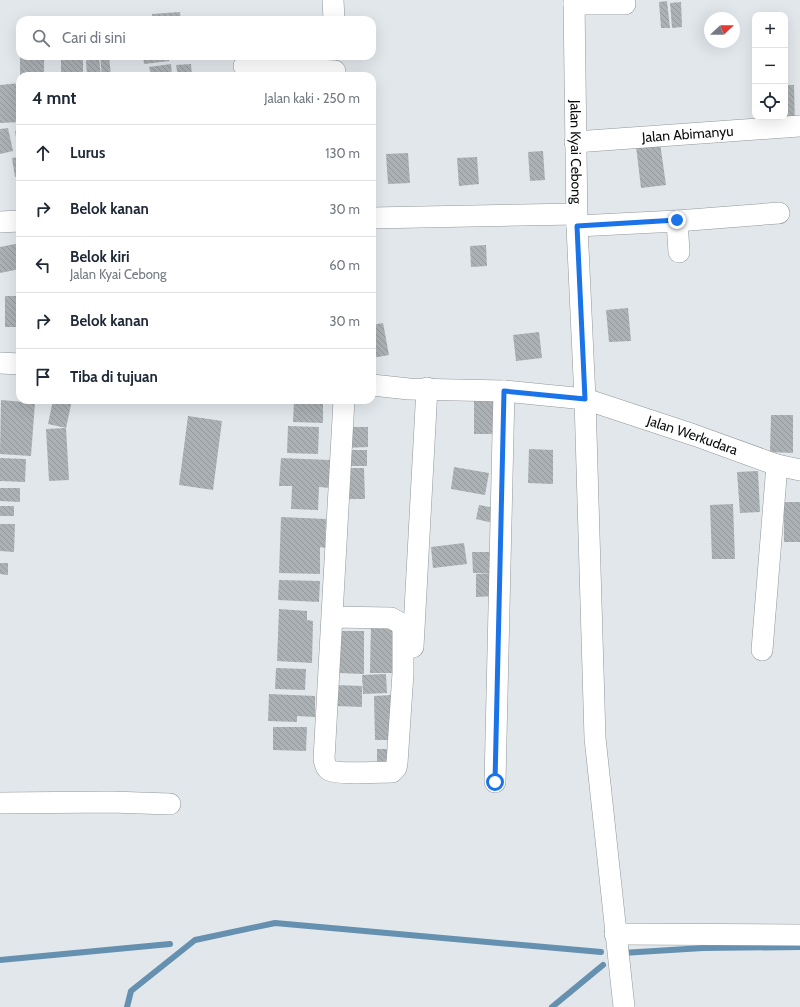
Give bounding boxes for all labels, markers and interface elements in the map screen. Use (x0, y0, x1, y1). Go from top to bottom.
north arrow (704, 12, 740, 48)
map controls (752, 12, 788, 120)
button: + (752, 12, 788, 48)
search box (16, 16, 376, 60)
icon: search (30, 27, 52, 49)
text: Cari di sini (62, 29, 126, 47)
button: − (752, 48, 788, 84)
button: locate (752, 84, 788, 120)
text: 4 mnt (32, 88, 76, 108)
text: Jalan kaki · 250 m (264, 90, 360, 106)
street label: Jalan Kyai Cebong (566, 99, 586, 205)
street label: Jalan Abimanyu (640, 122, 734, 146)
icon: ahead (32, 142, 54, 164)
text: Lurus (70, 144, 105, 162)
text: 130 m (325, 145, 360, 161)
icon: right (32, 198, 54, 220)
text: Belok kanan (70, 200, 149, 218)
text: 30 m (330, 201, 360, 217)
route end (668, 211, 686, 229)
text: Belok kiri (70, 248, 130, 266)
icon: left (32, 254, 54, 276)
text: 60 m (329, 257, 360, 273)
text: Jalan Kyai Cebong (70, 266, 167, 282)
icon: right (32, 310, 54, 332)
text: Belok kanan (70, 312, 149, 330)
text: 30 m (330, 313, 360, 329)
icon: arrive (32, 366, 54, 388)
text: Tiba di tujuan (70, 368, 158, 386)
street label: Jalan Werkudara (644, 411, 741, 459)
route start (486, 773, 504, 791)

